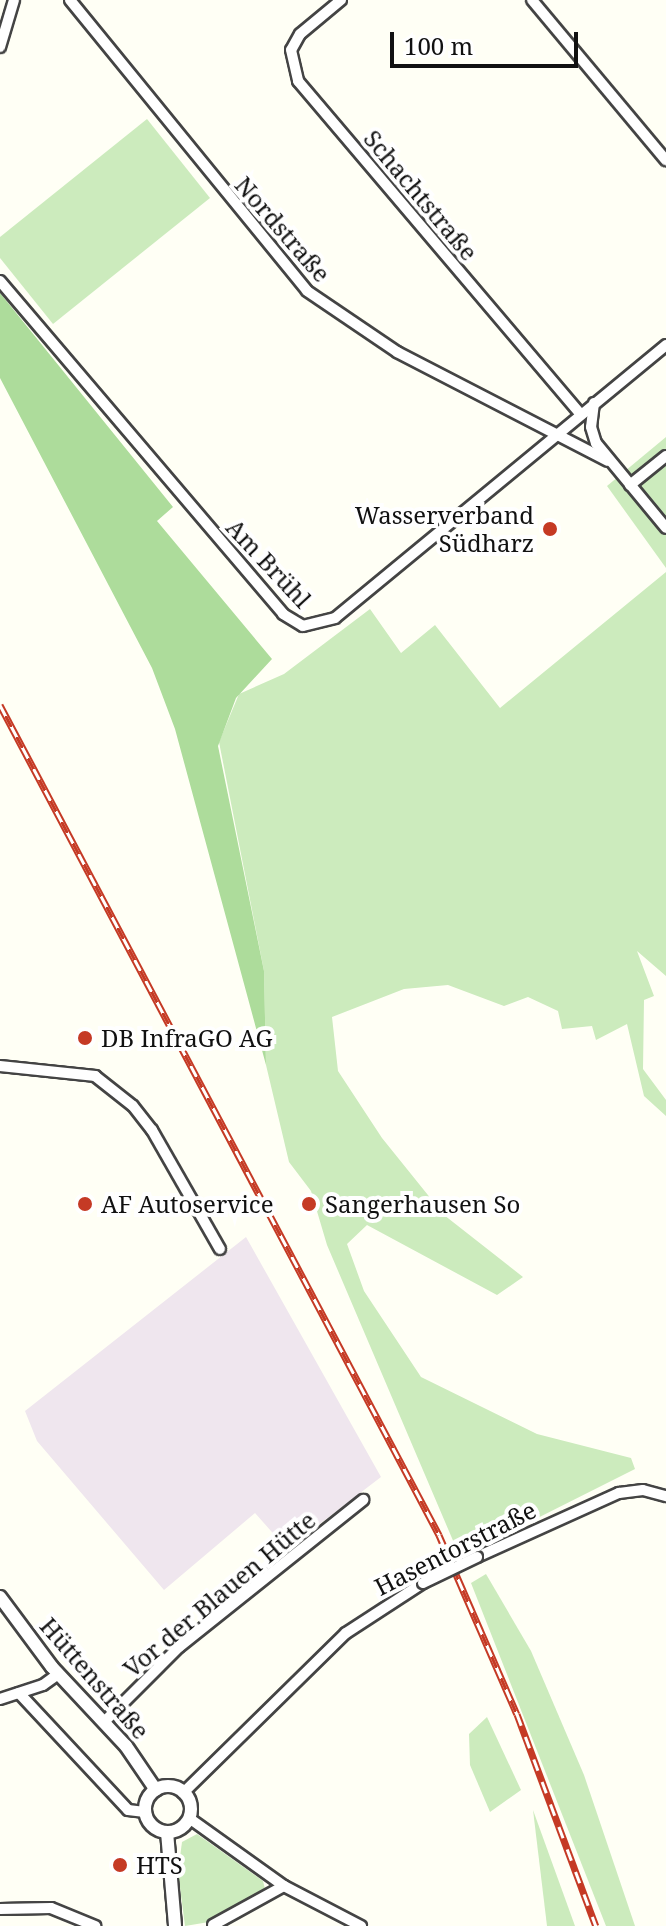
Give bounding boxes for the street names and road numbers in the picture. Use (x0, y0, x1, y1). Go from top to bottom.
street label: Schachtstraße (358, 124, 484, 266)
street label: Nordstraße (229, 170, 337, 288)
street label: Am Brühl (221, 513, 317, 613)
street label: Hasentorstraße (369, 1495, 541, 1601)
street label: Vor der Blauen Hütte (117, 1505, 321, 1683)
street label: Hüttenstraße (34, 1611, 156, 1745)

